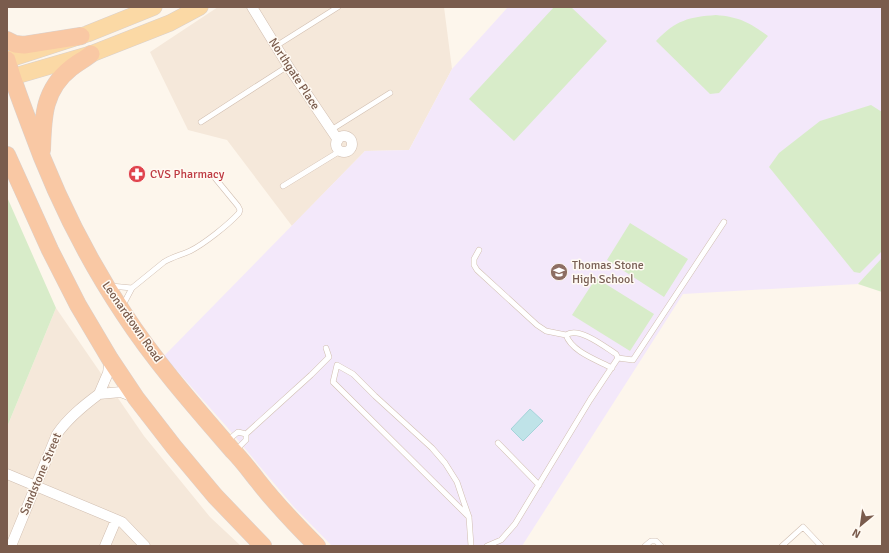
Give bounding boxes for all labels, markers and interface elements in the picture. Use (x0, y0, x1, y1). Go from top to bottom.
street label: Northgate Place (265, 35, 323, 113)
pharmacy icon: CVS Pharmacy (127, 164, 147, 184)
place label: CVS Pharmacy (150, 167, 225, 182)
place label: Thomas Stone High School (572, 258, 644, 287)
school or university icon: Thomas Stone High School (549, 262, 569, 282)
street label: Leonardtown Road (99, 279, 165, 365)
street label: Sandstone Street (17, 431, 65, 517)
north arrow (841, 505, 881, 545)
text: N (850, 526, 863, 541)

